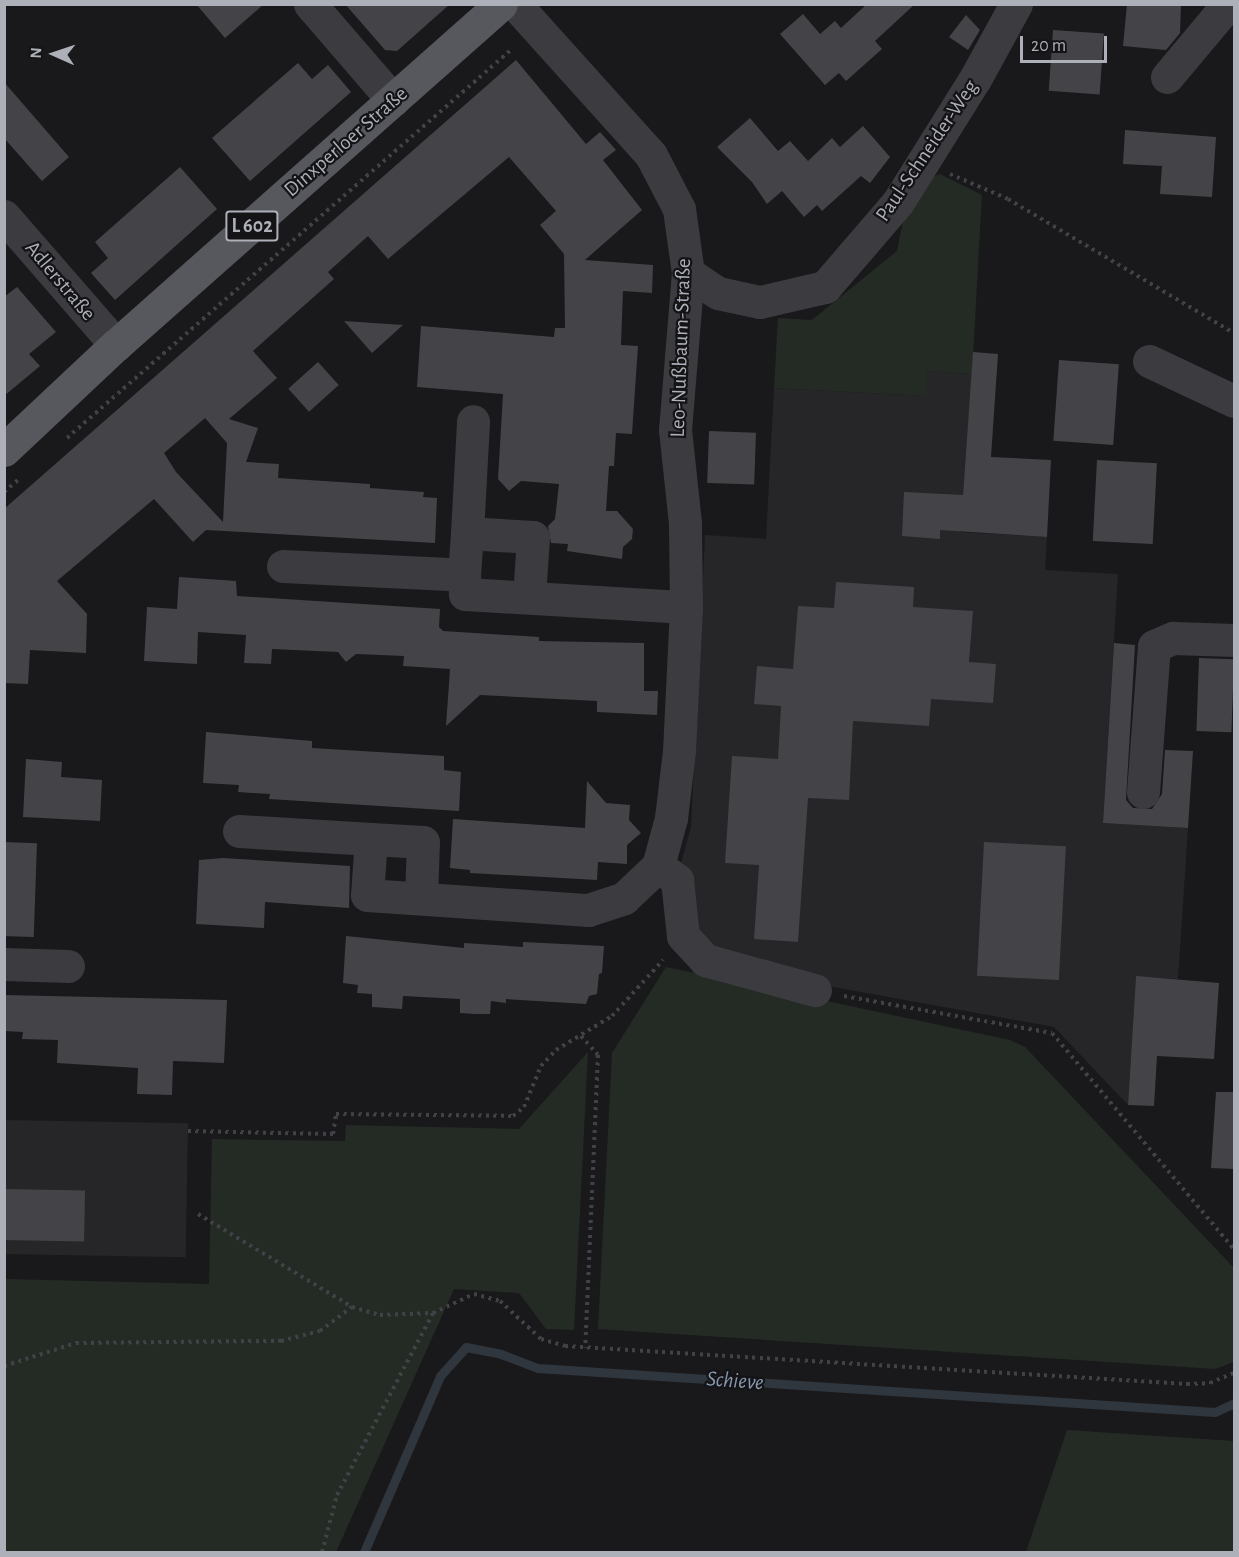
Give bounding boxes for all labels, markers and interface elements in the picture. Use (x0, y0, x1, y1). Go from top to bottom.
north arrow (24, 24, 84, 84)
scale bar (1023, 24, 1110, 62)
text: 20 m (1031, 37, 1066, 55)
text: N (28, 47, 44, 59)
street label: Paul-Schneider-Weg (870, 75, 984, 227)
street label: Dinxperloer Straße (279, 82, 413, 202)
road number: L 602 (225, 209, 279, 243)
street label: Adlerstraße (19, 236, 101, 326)
street label: Leo-Nußbaum-Straße (665, 258, 697, 438)
water label: Schieve (706, 1366, 764, 1396)

